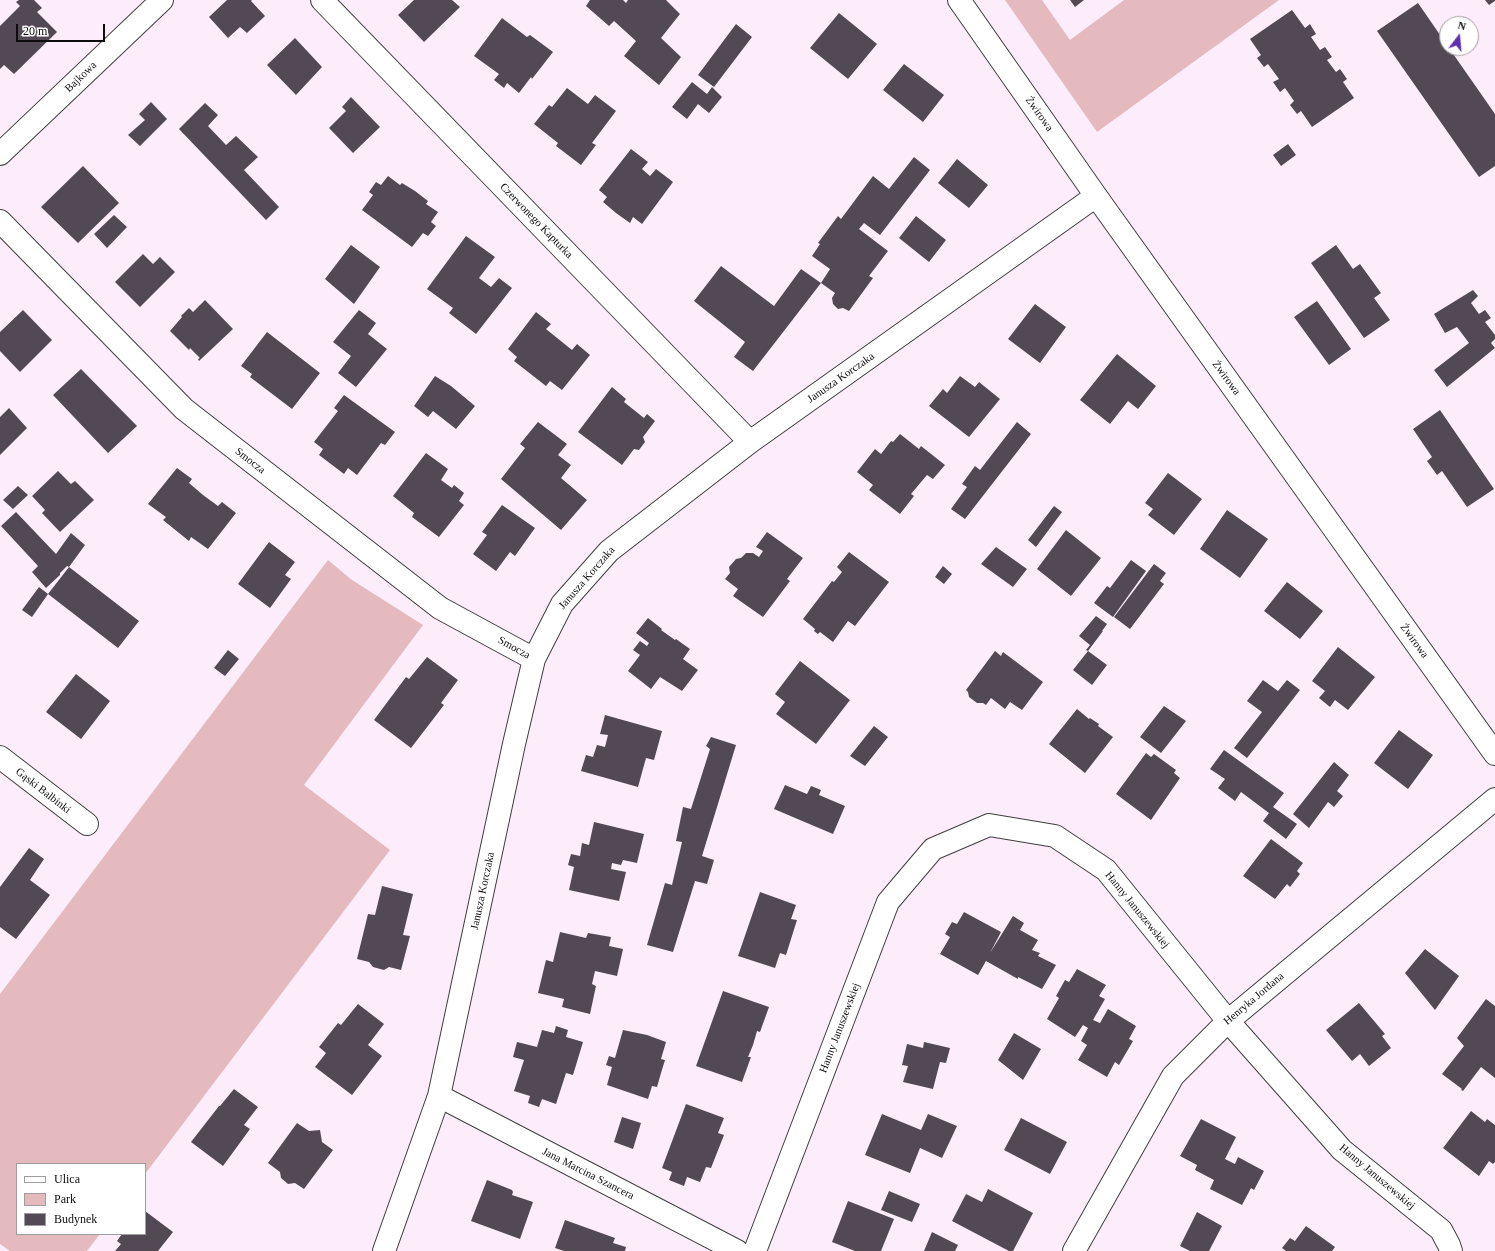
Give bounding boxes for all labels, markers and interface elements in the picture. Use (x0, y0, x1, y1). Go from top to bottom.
scale bar (18, 16, 107, 42)
north arrow (1439, 16, 1479, 56)
text: N (1457, 19, 1468, 32)
text: 20 m (23, 24, 47, 38)
street label: Bajkowa (62, 59, 100, 95)
street label: Żwirowa (1022, 94, 1056, 134)
street label: Czerwonego Kapturka (497, 181, 575, 261)
street label: Janusza Korczaka (805, 350, 877, 406)
street label: Żwirowa (1209, 358, 1243, 398)
street label: Smocza (232, 445, 268, 477)
street label: Janusza Korczaka (556, 544, 618, 612)
street label: Żwirowa (1397, 621, 1431, 661)
street label: Smocza (496, 634, 532, 662)
street label: Gąski Balbinki (13, 765, 73, 817)
street label: Janusza Korczaka (468, 851, 498, 931)
street label: Hanny Januszewskiej (1102, 869, 1172, 951)
street label: Henryka Jordana (1221, 970, 1287, 1028)
street label: Hanny Januszewskiej (817, 981, 863, 1075)
street label: Hanny Januszewskiej (1336, 1141, 1418, 1213)
street label: Jana Marcina Szancera (540, 1145, 636, 1203)
legend (16, 1163, 146, 1235)
text: Ulica (54, 1172, 80, 1186)
text: Park (54, 1192, 76, 1206)
text: Budynek (54, 1212, 97, 1226)

